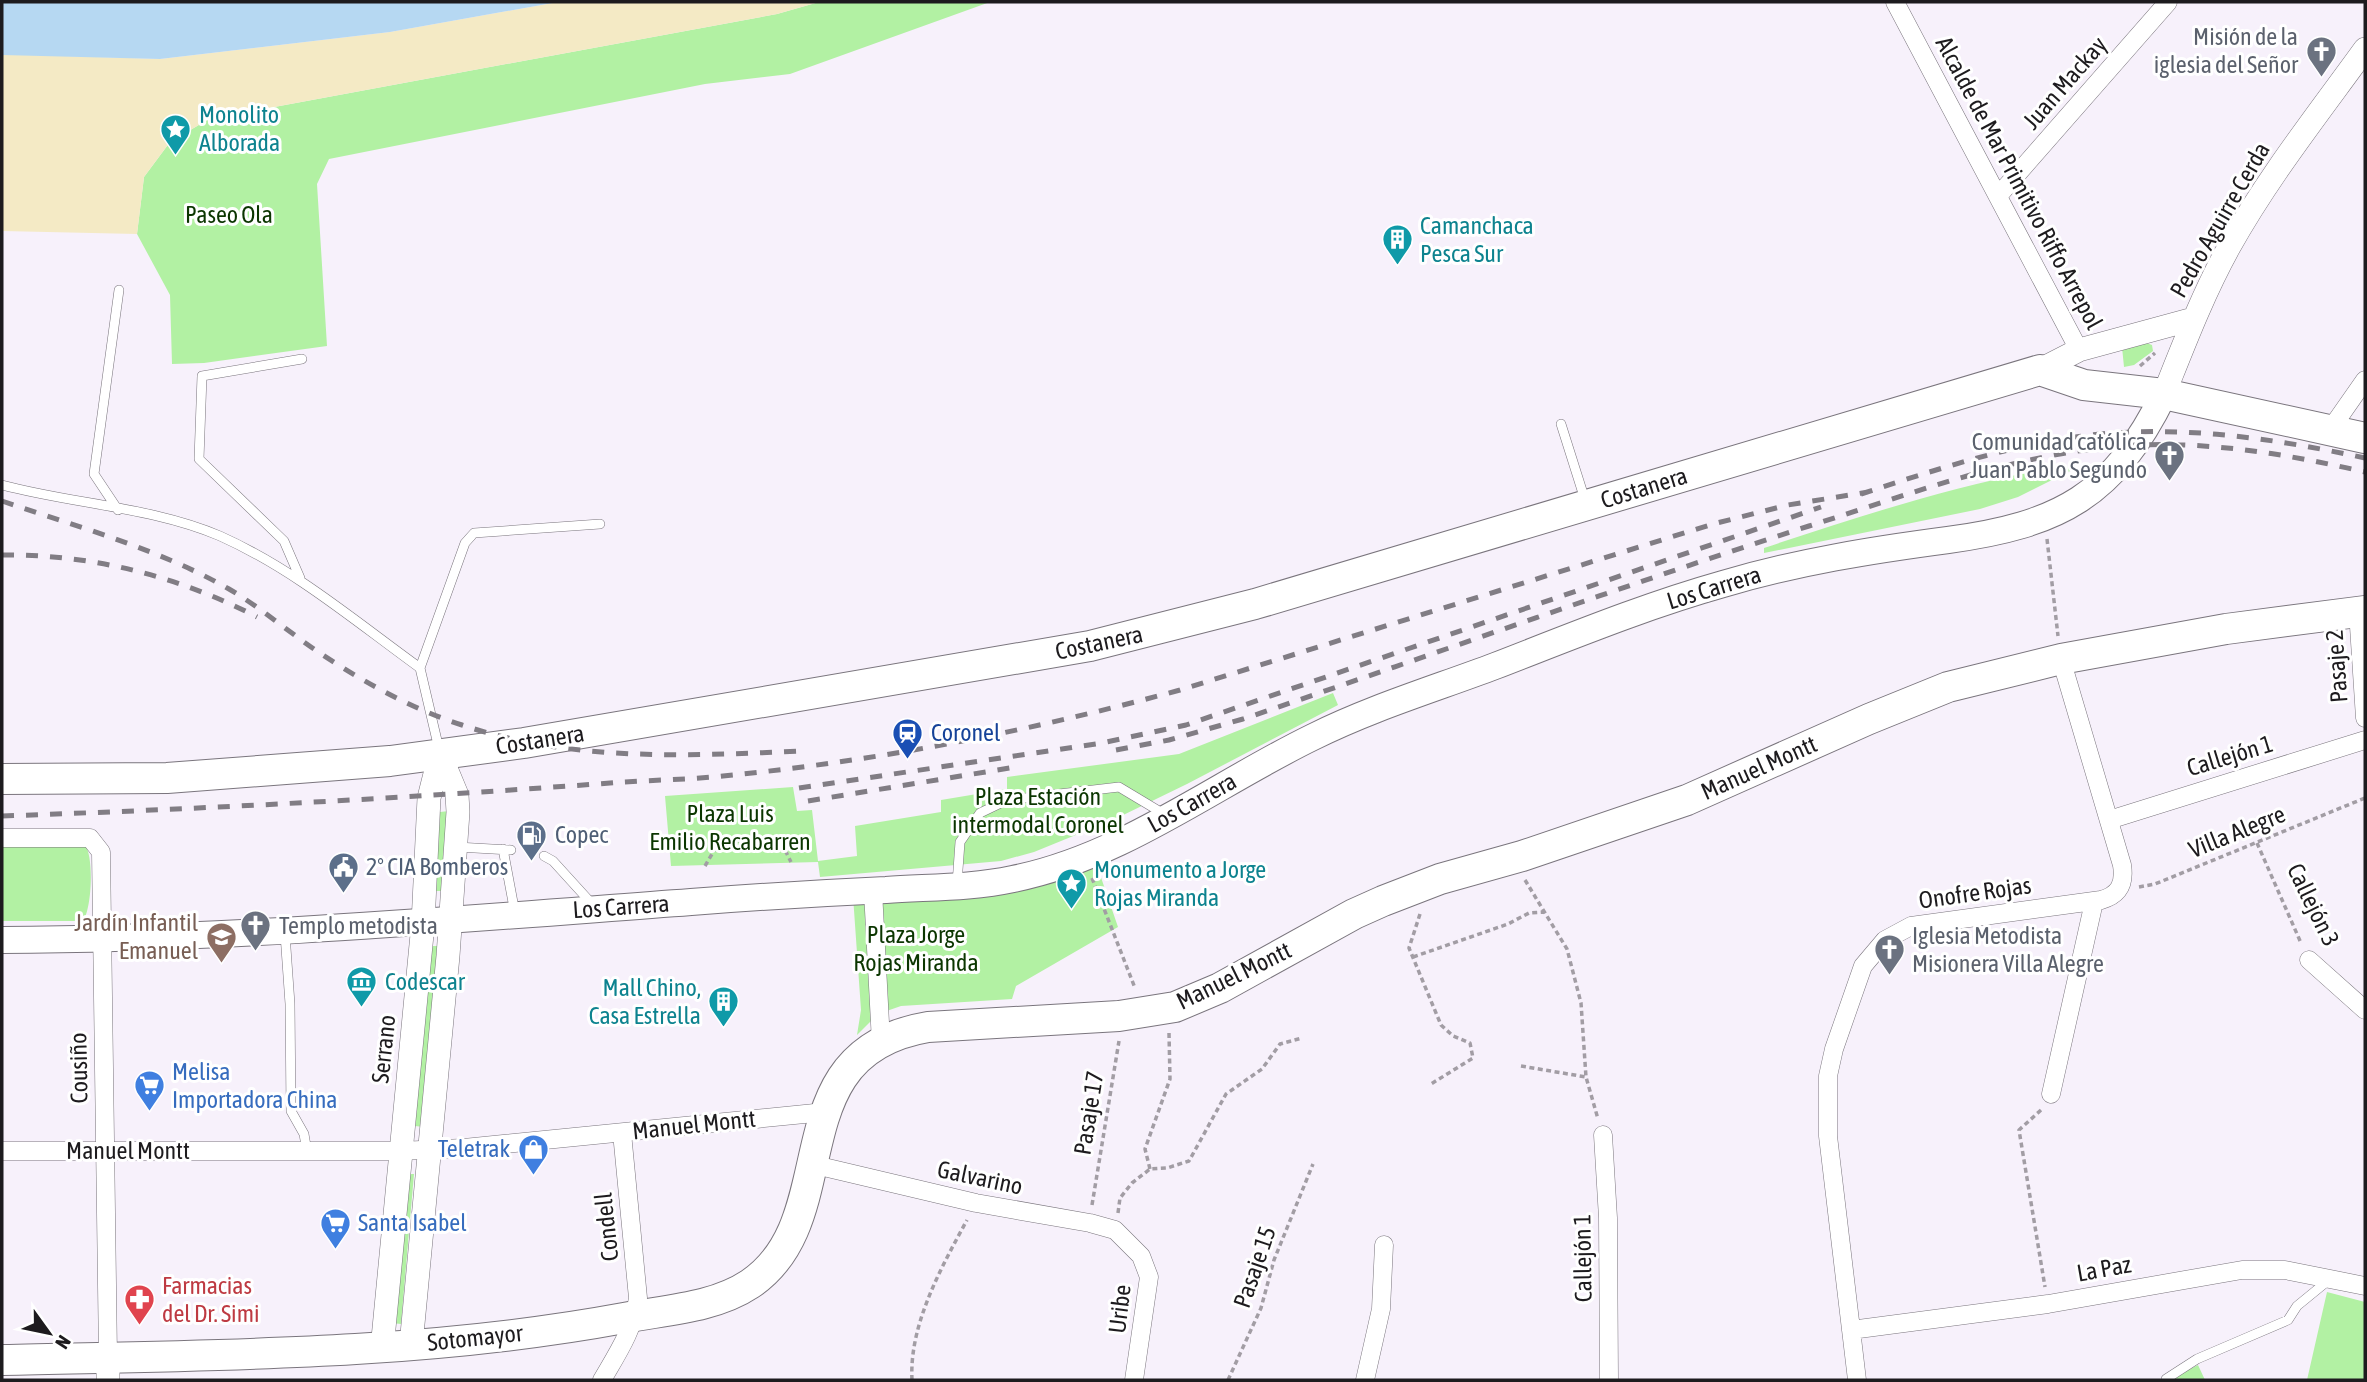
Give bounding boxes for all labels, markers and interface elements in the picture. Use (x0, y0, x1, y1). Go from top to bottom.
place label: Misión de la iglesia del Señor (2154, 23, 2299, 78)
street label: Juan Mackay (2017, 31, 2112, 134)
street label: Alcalde de Mar Primitivo Riffo Arrepol (1931, 32, 2109, 334)
church icon: Misión de la iglesia del Señor (2304, 34, 2338, 78)
place label: Monolito Alborada (199, 101, 280, 156)
place icon: Monolito Alborada (159, 112, 193, 156)
street label: Pedro Aguirre Cerda (2164, 138, 2275, 302)
park label: Paseo Ola (185, 201, 273, 228)
place label: Camanchaca Pesca Sur (1420, 212, 1534, 267)
building icon: Camanchaca Pesca Sur (1380, 223, 1414, 267)
place label: Comunidad católica Juan Pablo Segundo (1970, 428, 2147, 483)
church icon: Comunidad católica Juan Pablo Segundo (2153, 439, 2187, 483)
street label: Costanera (1597, 462, 1690, 513)
street label: Los Carrera (1663, 560, 1764, 615)
street label: Costanera (1053, 620, 1145, 665)
street label: Pasaje 2 (2320, 629, 2353, 703)
station icon: Coronel (891, 716, 925, 760)
street label: Costanera (494, 719, 586, 760)
place label: Coronel (931, 719, 1001, 746)
street label: Manuel Montt (1697, 730, 1821, 805)
street label: Callejón 1 (2184, 730, 2276, 781)
street label: Los Carrera (1143, 767, 1241, 838)
park label: Plaza Estación intermodal Coronel (952, 783, 1125, 838)
park label: Plaza Luis Emilio Recabarren (649, 800, 811, 855)
street label: Villa Alegre (2185, 800, 2289, 863)
fuel station icon: Copec (515, 818, 549, 862)
place label: Copec (555, 821, 608, 848)
public building icon: 2° CIA Bomberos (326, 850, 360, 894)
place label: 2° CIA Bomberos (366, 853, 508, 880)
place label: Monumento a Jorge Rojas Miranda (1094, 856, 1266, 911)
street label: Callejón 3 (2282, 859, 2345, 950)
place icon: Monumento a Jorge Rojas Miranda (1054, 867, 1088, 911)
street label: Onofre Rojas (1917, 871, 2033, 914)
street label: Los Carrera (572, 890, 670, 923)
place label: Jardín Infantil Emanuel (74, 909, 199, 964)
church icon: Templo metodista (239, 909, 273, 953)
place label: Templo metodista (279, 912, 438, 939)
school or university icon: Jardín Infantil Emanuel (204, 920, 238, 964)
park label: Plaza Jorge Rojas Miranda (853, 921, 979, 976)
place label: Iglesia Metodista Misionera Villa Alegre (1912, 922, 2104, 977)
church icon: Iglesia Metodista Misionera Villa Alegre (1872, 933, 1906, 977)
street label: Manuel Montt (1172, 936, 1295, 1015)
museum icon: Codescar (345, 965, 379, 1009)
place label: Codescar (385, 968, 466, 995)
place label: Mall Chino, Casa Estrella (589, 974, 701, 1029)
building icon: Mall Chino, Casa Estrella (707, 985, 741, 1029)
street label: Serrano (366, 1013, 401, 1085)
street label: Cousiño (64, 1032, 93, 1104)
place label: Melisa Importadora China (172, 1058, 337, 1113)
supermarket icon: Melisa Importadora China (132, 1069, 166, 1113)
street label: Pasaje 17 (1069, 1069, 1108, 1157)
street label: Manuel Montt (631, 1105, 757, 1144)
shop icon: Teletrak (516, 1132, 550, 1176)
place label: Teletrak (438, 1135, 510, 1162)
street label: Manuel Montt (66, 1137, 190, 1164)
street label: Galvarino (935, 1155, 1025, 1200)
street label: Condell (589, 1191, 624, 1263)
supermarket icon: Santa Isabel (318, 1206, 352, 1250)
place label: Santa Isabel (358, 1209, 467, 1236)
street label: Callejón 1 (1568, 1214, 1597, 1302)
street label: Pasaje 15 (1228, 1223, 1281, 1311)
street label: La Paz (2075, 1250, 2134, 1287)
place label: Farmacias del Dr. Simi (162, 1272, 259, 1327)
pharmacy icon: Farmacias del Dr. Simi (122, 1283, 156, 1327)
street label: Uribe (1103, 1283, 1136, 1335)
north arrow (14, 1298, 84, 1368)
street label: Sotomayor (426, 1319, 525, 1356)
text: N (51, 1332, 76, 1353)

